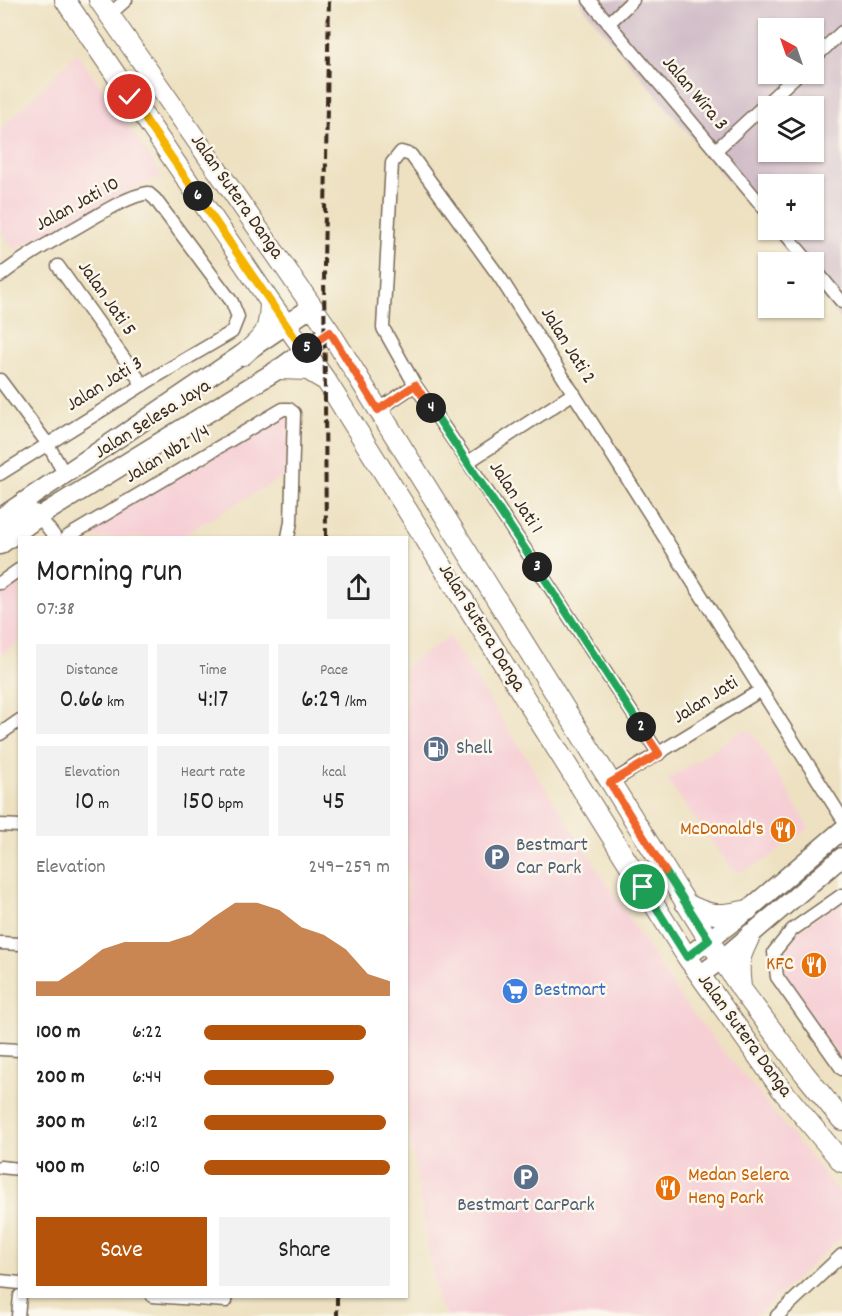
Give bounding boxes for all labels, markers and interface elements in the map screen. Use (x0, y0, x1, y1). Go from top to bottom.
north arrow (758, 18, 824, 84)
map controls (758, 18, 824, 318)
street label: Jalan Wira 3 (654, 51, 734, 137)
pin (104, 71, 155, 122)
icon: check (113, 80, 146, 113)
button: layers (758, 96, 824, 162)
street label: Jalan Sutera Danga (182, 129, 290, 266)
street label: Jalan Jati 10 (31, 170, 125, 240)
button: + (758, 174, 824, 240)
pin: 6 (183, 181, 213, 211)
text: 6 (194, 184, 202, 207)
button: − (758, 252, 824, 318)
street label: Jalan Jati 5 (70, 256, 142, 342)
street label: Jalan Jati 2 (532, 302, 602, 390)
pin: 5 (292, 333, 322, 363)
text: 5 (303, 336, 311, 359)
street label: Jalan Jati 3 (61, 350, 149, 420)
street label: Jalan Selesa Jaya (89, 373, 217, 467)
pin: 4 (416, 393, 446, 423)
text: 4 (428, 396, 434, 419)
street label: Jalan Nb2 1/4 (120, 419, 216, 491)
street label: Jalan Jati 1 (481, 456, 549, 540)
text: Morning run (36, 550, 183, 597)
pin: 3 (522, 552, 552, 582)
text: 3 (533, 555, 541, 578)
button: share (327, 556, 390, 619)
street label: Jalan Sutera Danga (430, 558, 532, 698)
text: 07:38 (36, 596, 75, 624)
text: Distance (66, 659, 118, 682)
text: Time (199, 659, 227, 682)
text: Pace (320, 659, 348, 682)
street label: Jalan Jati (668, 670, 744, 732)
text: 0.66 (59, 682, 103, 719)
text: 4:17 (198, 682, 228, 719)
text: 6:29 (301, 682, 341, 719)
text: km (103, 691, 125, 714)
text: /km (341, 691, 367, 714)
pin: 2 (626, 712, 656, 742)
text: 2 (638, 715, 645, 738)
fuel station icon: Shell (421, 734, 451, 764)
place label: Shell (456, 735, 493, 763)
text: Elevation (64, 761, 120, 784)
text: Heart rate (181, 761, 245, 784)
text: kcal (322, 761, 346, 784)
text: 10 (75, 784, 95, 821)
text: 150 (183, 784, 214, 821)
text: 45 (323, 784, 345, 821)
text: m (95, 793, 109, 816)
text: bpm (214, 793, 243, 816)
restaurant icon: McDonald's (768, 815, 798, 845)
place label: McDonald's (680, 816, 764, 844)
place label: Bestmart Car Park (516, 832, 588, 883)
parking icon: Bestmart Car Park (482, 842, 512, 872)
text: Elevation (36, 854, 106, 882)
text: 249–259 m (308, 854, 390, 882)
pin (617, 861, 668, 912)
icon: arrive (626, 870, 659, 903)
restaurant icon: KFC (799, 950, 829, 980)
place label: KFC (766, 951, 794, 979)
street label: Jalan Sutera Danga (690, 968, 799, 1104)
supermarket icon: Bestmart (500, 976, 530, 1006)
place label: Bestmart (534, 977, 606, 1005)
text: 100 m (36, 1019, 81, 1047)
text: 6:22 (132, 1019, 163, 1047)
text: 200 m (36, 1064, 85, 1092)
text: 6:44 (132, 1064, 162, 1092)
text: 300 m (36, 1109, 85, 1137)
text: 6:12 (132, 1109, 158, 1137)
text: 400 m (36, 1154, 84, 1182)
text: 6:10 (132, 1154, 160, 1182)
parking icon: Bestmart CarPark (511, 1162, 541, 1192)
place label: Medan Selera Heng Park (688, 1162, 790, 1213)
restaurant icon: Medan Selera Heng Park (653, 1173, 683, 1203)
place label: Bestmart CarPark (457, 1192, 595, 1220)
button: Save (36, 1217, 207, 1286)
button: Share (219, 1217, 390, 1286)

